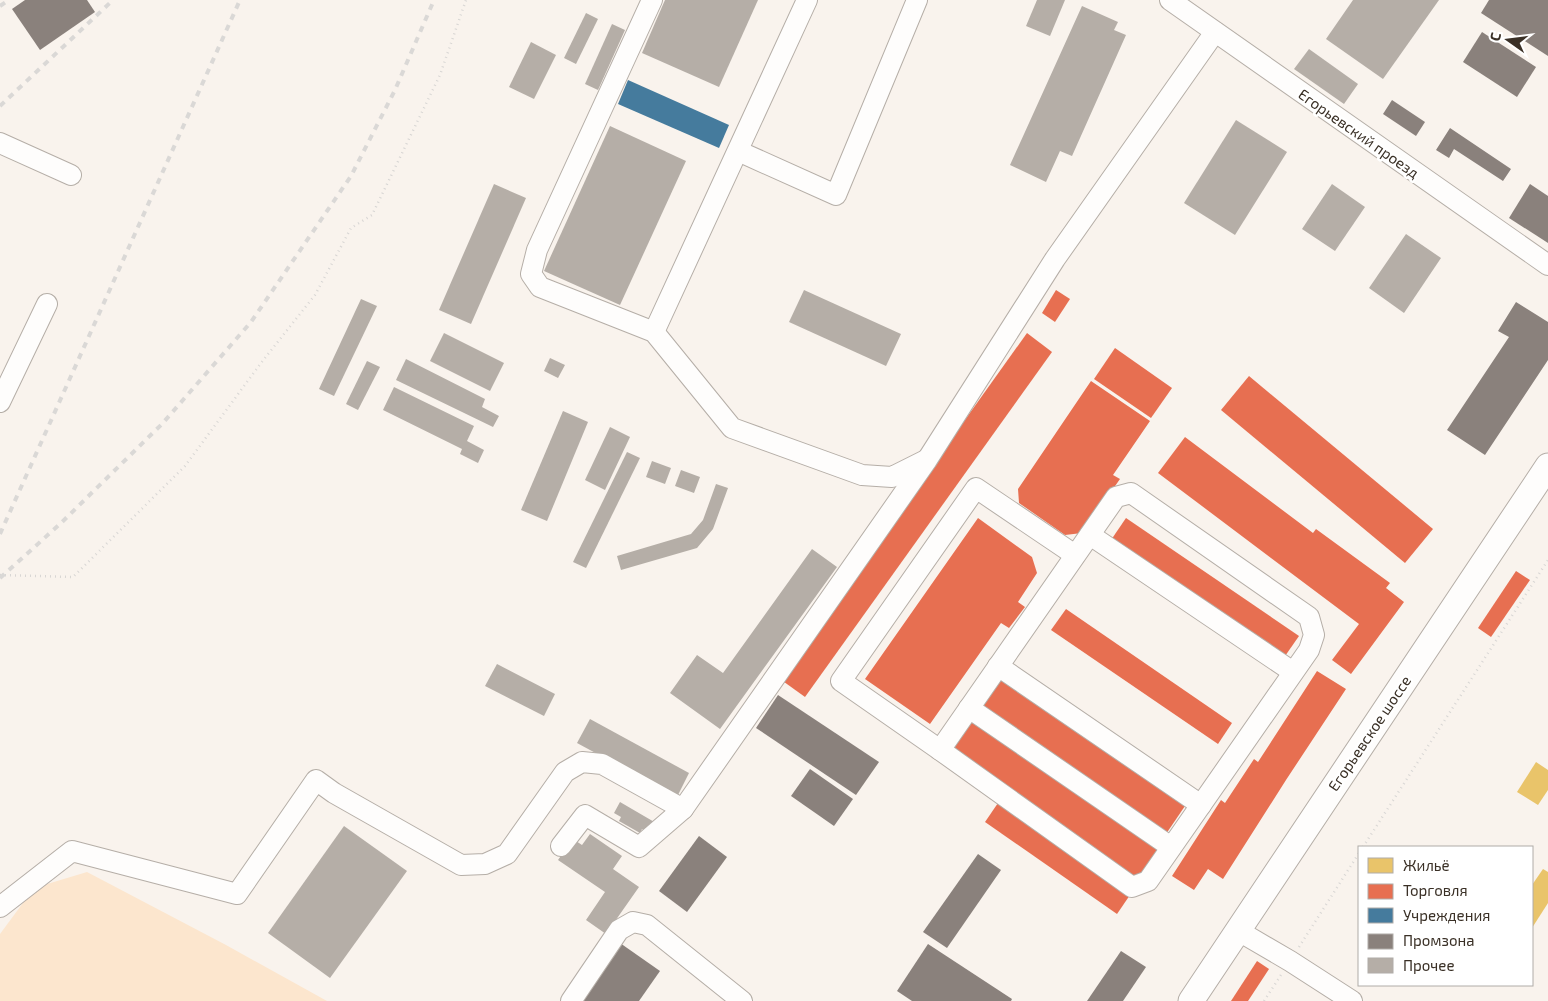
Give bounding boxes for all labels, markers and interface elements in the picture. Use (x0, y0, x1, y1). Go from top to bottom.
north arrow (1483, 15, 1533, 65)
text: С (1486, 31, 1504, 43)
street label: Егорьевский проезд (1295, 85, 1423, 182)
street label: Егорьевское шоссе (1324, 672, 1414, 794)
legend (1358, 846, 1533, 986)
text: Жильё (1403, 856, 1450, 874)
text: Торговля (1403, 881, 1468, 899)
text: Учреждения (1403, 906, 1490, 924)
text: Промзона (1403, 931, 1475, 949)
text: Прочее (1403, 956, 1455, 974)

